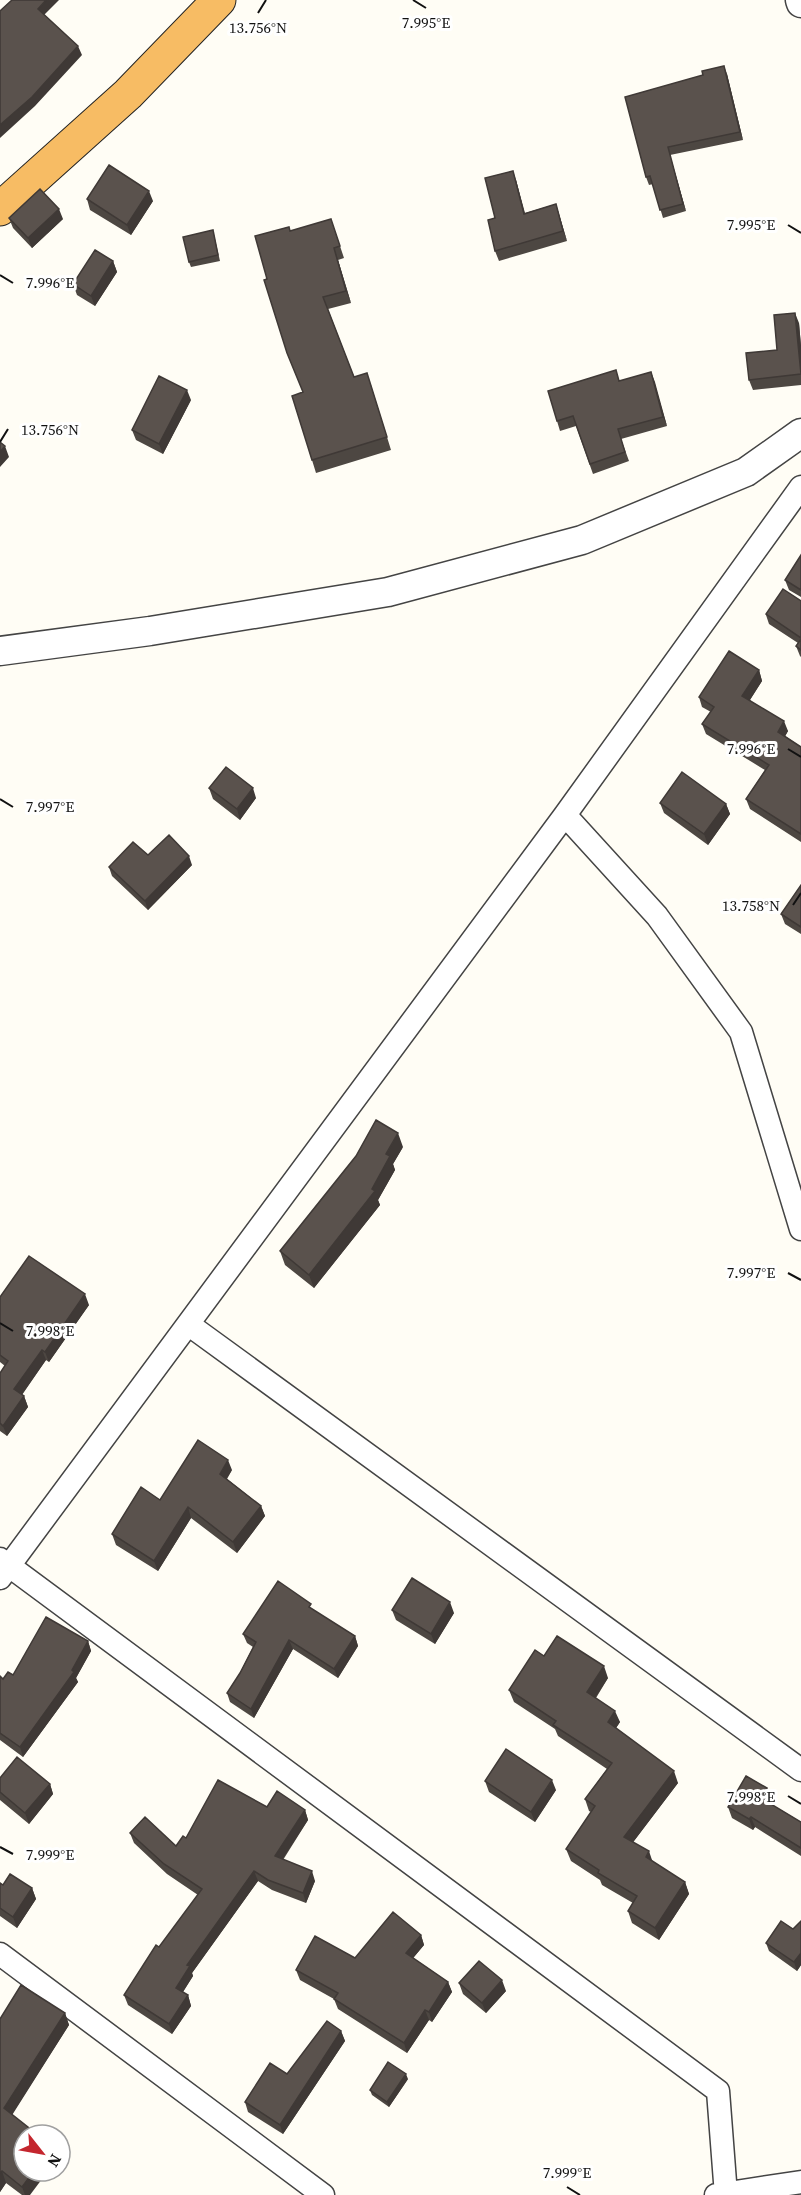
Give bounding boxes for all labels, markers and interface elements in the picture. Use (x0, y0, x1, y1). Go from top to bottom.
text: 7.995°E (402, 12, 450, 33)
text: 13.756°N (229, 17, 287, 38)
text: 7.995°E (727, 214, 775, 235)
text: 7.996°E (26, 272, 74, 293)
text: 13.756°N (21, 419, 79, 440)
text: 7.996°E (727, 738, 775, 759)
text: 7.997°E (26, 796, 74, 817)
text: 13.758°N (722, 895, 780, 916)
text: 7.997°E (727, 1262, 775, 1283)
text: 7.998°E (26, 1320, 74, 1341)
text: 7.998°E (727, 1786, 775, 1807)
text: 7.999°E (26, 1844, 74, 1865)
north arrow (12, 2123, 72, 2183)
text: N (42, 2150, 67, 2172)
text: 7.999°E (543, 2162, 591, 2183)

